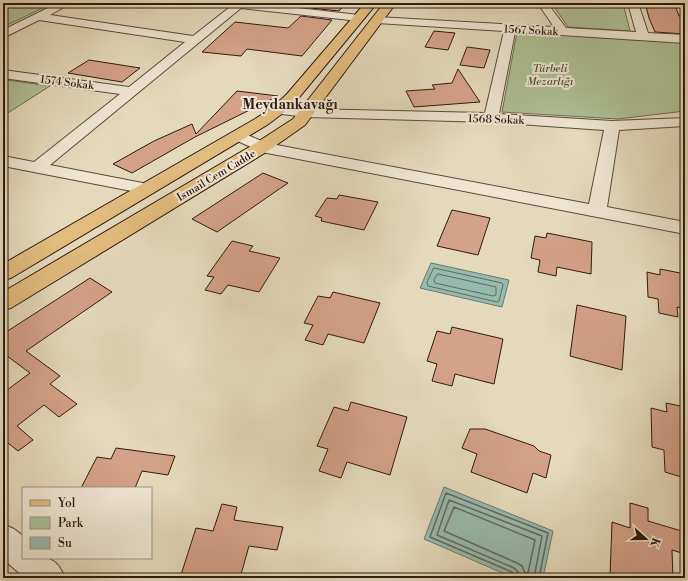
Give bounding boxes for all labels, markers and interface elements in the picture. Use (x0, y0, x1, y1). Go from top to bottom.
street label: 1567 Sokak (503, 23, 560, 39)
park label: Türbeli Mezarlığı (527, 62, 574, 89)
street label: 1574 Sokak (39, 73, 96, 93)
district label: Meydankavağı (242, 96, 338, 114)
street label: 1568 Sokak (468, 112, 526, 128)
street label: Ismail Cem Cadde (175, 147, 259, 205)
legend (22, 487, 152, 559)
text: Yol (57, 496, 76, 511)
text: Park (58, 516, 84, 531)
north arrow (626, 519, 666, 559)
text: Su (58, 536, 72, 551)
text: K (646, 536, 663, 550)

